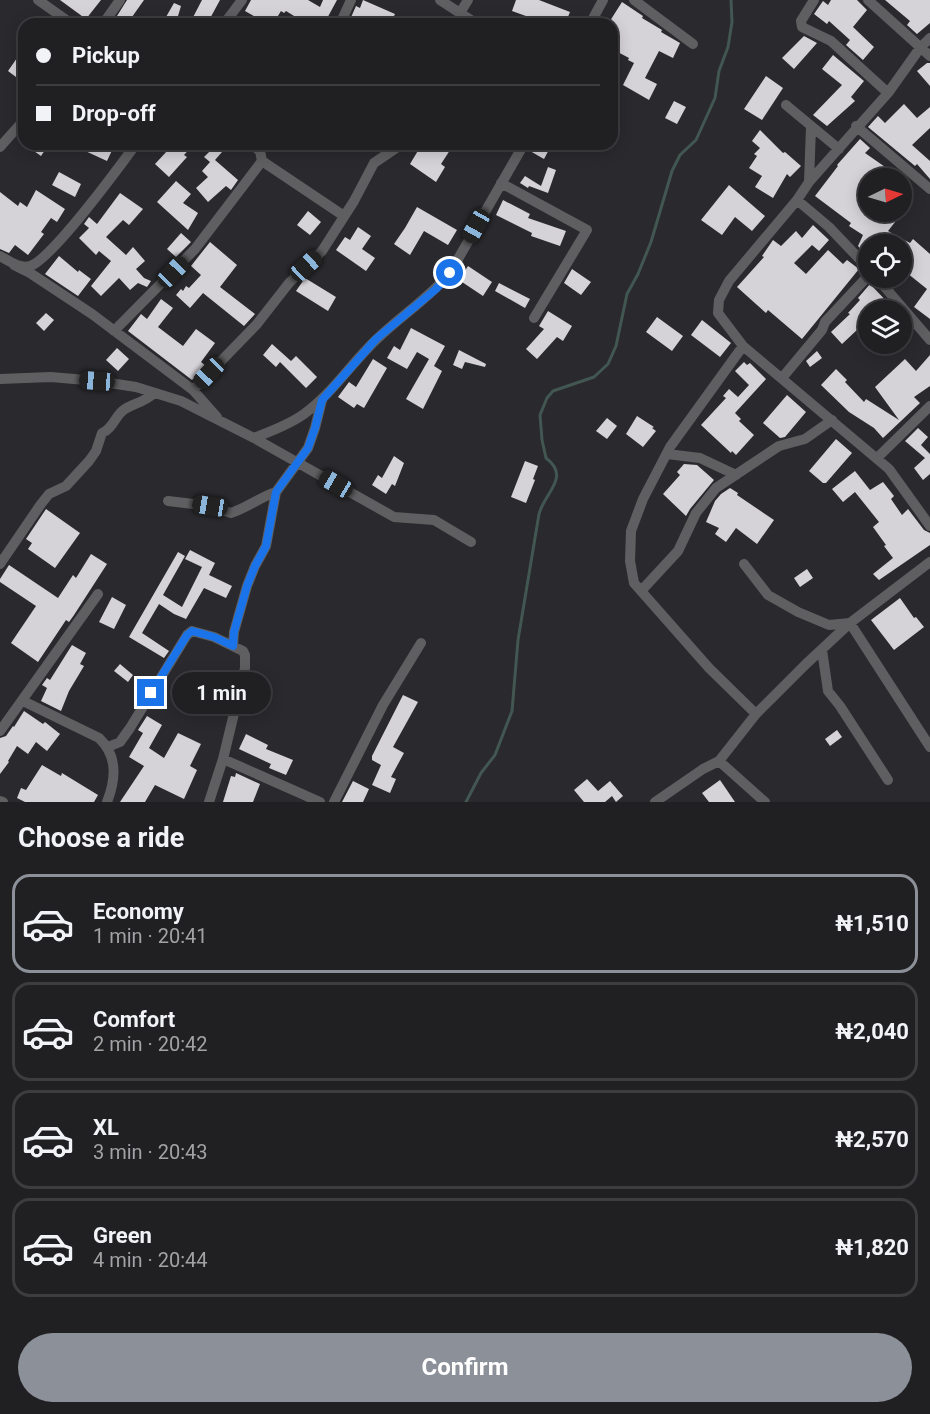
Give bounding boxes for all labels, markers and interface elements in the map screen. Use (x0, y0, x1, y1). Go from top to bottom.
text: Pickup (72, 43, 140, 68)
text: Drop-off (72, 101, 156, 126)
north arrow (858, 168, 912, 222)
map controls (858, 168, 912, 354)
car (459, 206, 493, 246)
button: locate (858, 234, 912, 288)
car (287, 247, 325, 285)
car (154, 253, 192, 291)
route start (436, 259, 463, 286)
button: layers (858, 300, 912, 354)
car (190, 354, 228, 392)
car (78, 371, 116, 391)
car (316, 467, 356, 501)
car (191, 494, 229, 518)
callout: 1 min (172, 672, 271, 714)
route end (137, 679, 164, 706)
text: 1 min (196, 681, 247, 705)
text: Choose a ride (18, 822, 184, 854)
icon: car (21, 897, 75, 951)
text: Economy (93, 899, 184, 924)
text: ₦1,510 (835, 911, 909, 936)
text: 1 min · 20:41 (93, 924, 208, 948)
icon: car (21, 1005, 75, 1059)
text: Comfort (93, 1007, 175, 1032)
text: ₦2,040 (835, 1019, 909, 1044)
text: 2 min · 20:42 (93, 1032, 208, 1056)
icon: car (21, 1113, 75, 1167)
text: XL (93, 1115, 119, 1140)
text: ₦2,570 (835, 1127, 909, 1152)
text: 3 min · 20:43 (93, 1140, 208, 1164)
icon: car (21, 1221, 75, 1275)
text: Green (93, 1223, 152, 1248)
text: ₦1,820 (835, 1235, 909, 1260)
text: 4 min · 20:44 (93, 1248, 208, 1272)
button: Confirm (18, 1333, 912, 1402)

